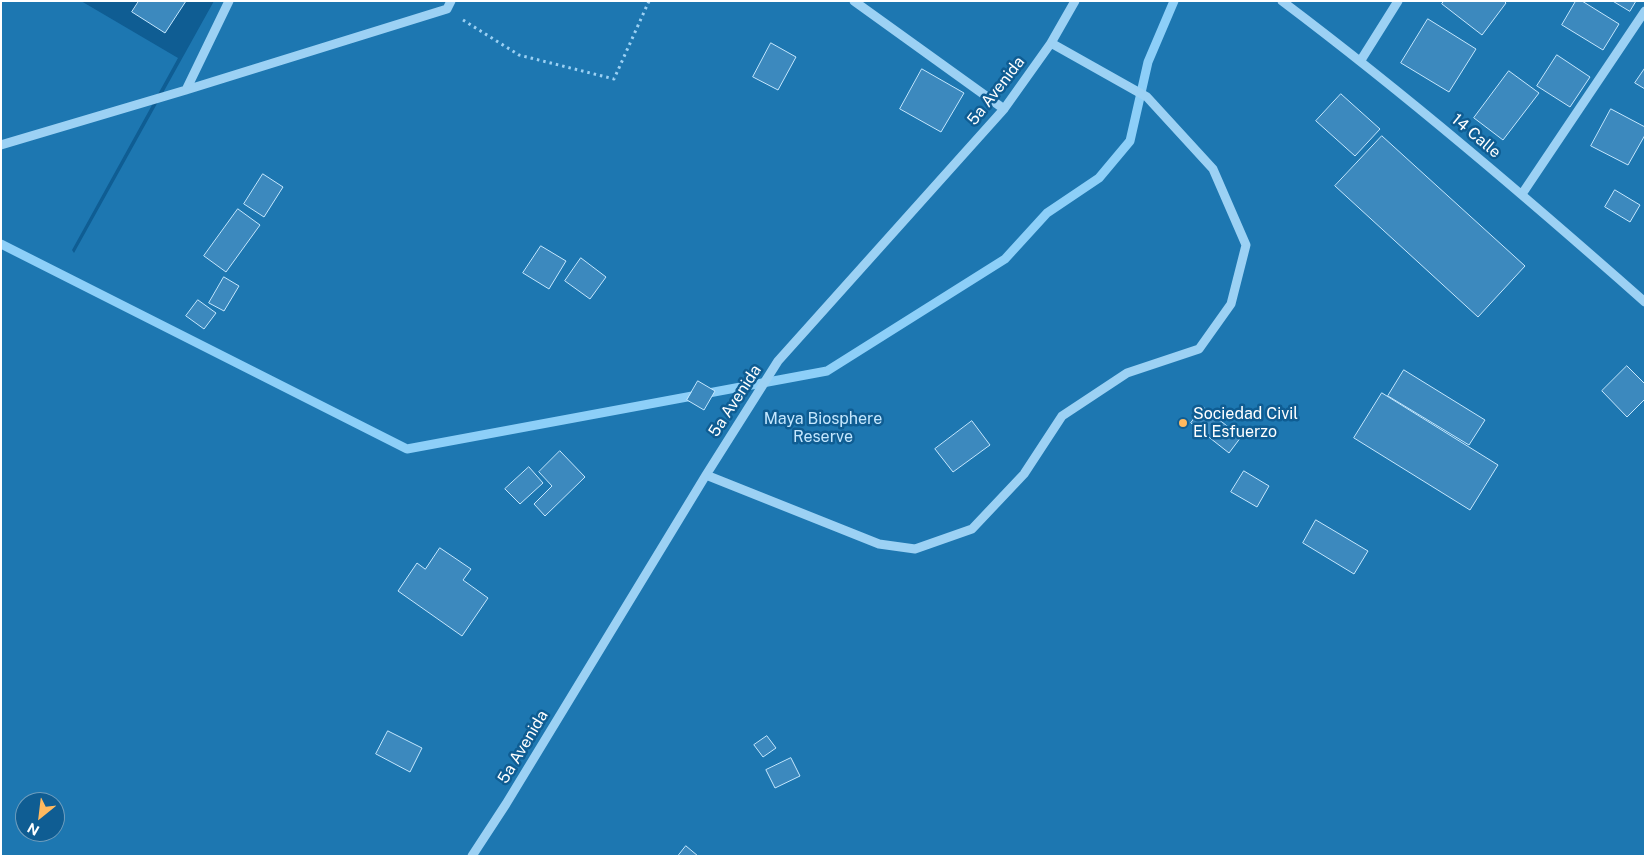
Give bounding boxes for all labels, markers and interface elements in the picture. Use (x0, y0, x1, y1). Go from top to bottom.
street label: 5a Avenida (963, 53, 1029, 129)
street label: 14 Calle (1447, 110, 1505, 162)
street label: 5a Avenida (705, 361, 765, 441)
place label: Sociedad Civil El Esfuerzo (1193, 404, 1298, 442)
park label: Maya Biosphere Reserve (764, 409, 882, 447)
marker: Sociedad Civil El Esfuerzo (1177, 417, 1189, 429)
street label: 5a Avenida (494, 707, 552, 787)
north arrow (15, 792, 65, 842)
text: N (25, 820, 42, 839)

